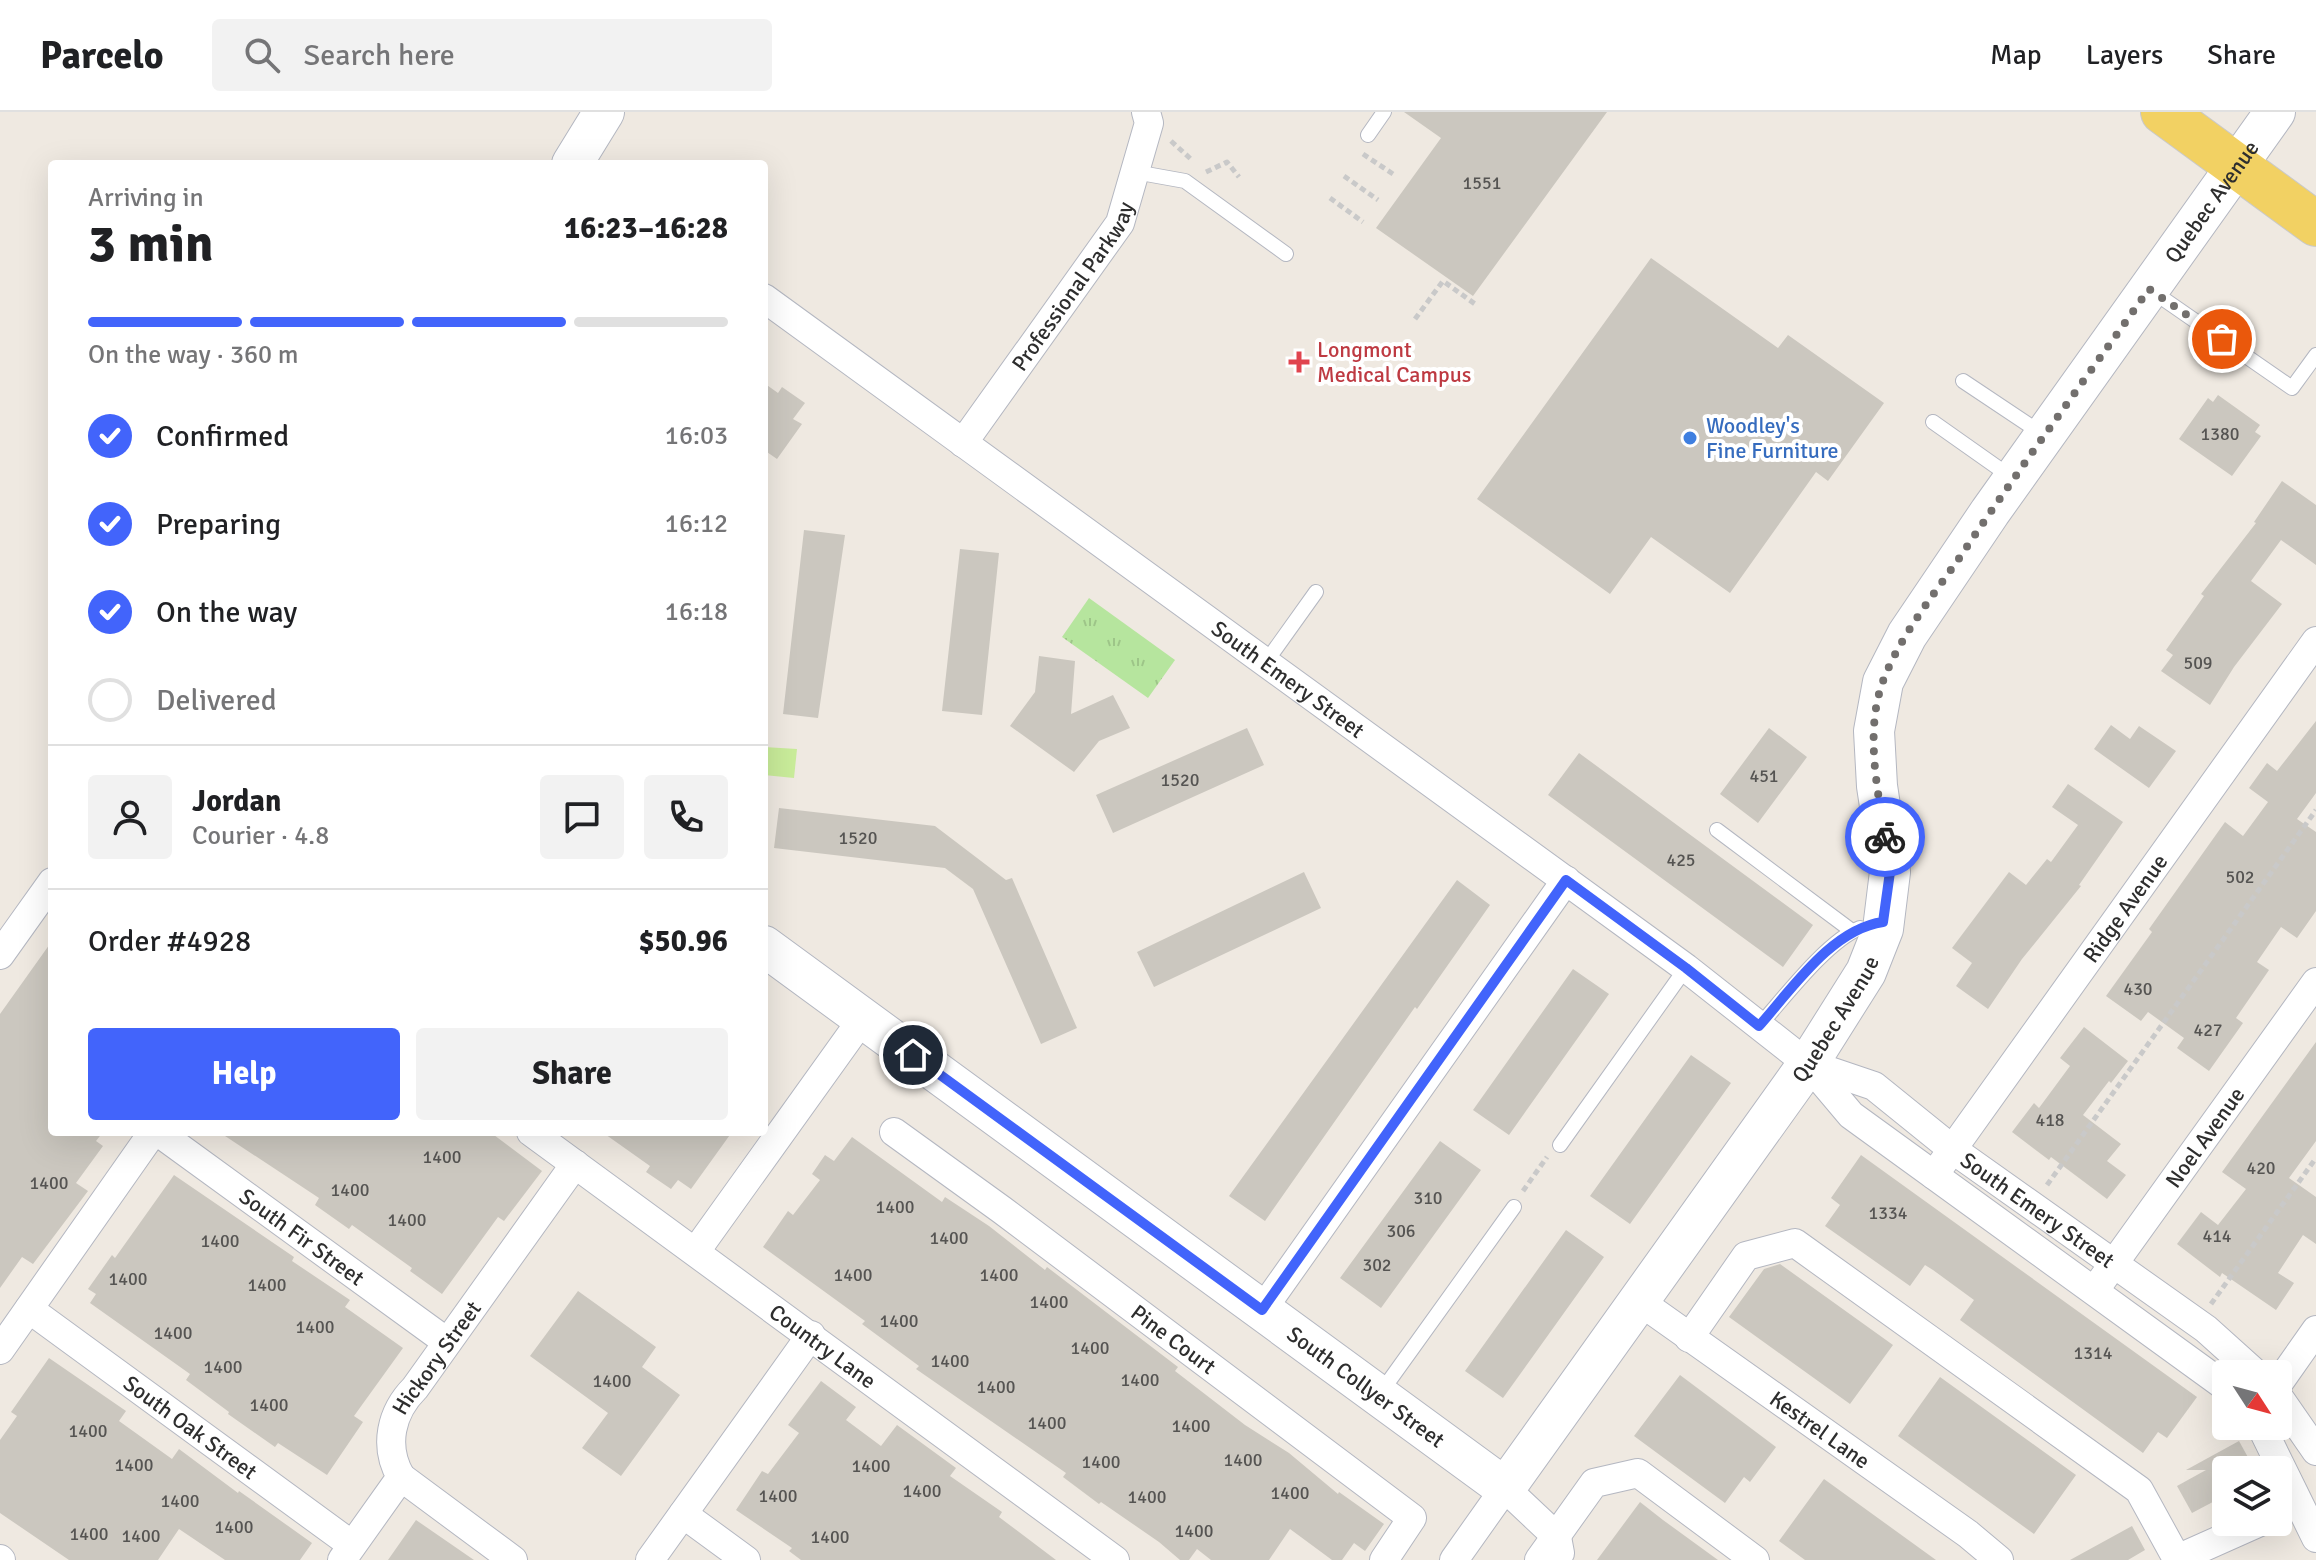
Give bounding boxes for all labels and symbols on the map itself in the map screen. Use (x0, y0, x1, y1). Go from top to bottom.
street label: Quebec Avenue (2158, 135, 2264, 268)
house number: 1551 (1463, 172, 1501, 194)
street label: Professional Parkway (1006, 198, 1139, 376)
pin (2188, 305, 2256, 373)
place label: Longmont Medical Campus (1317, 336, 1471, 388)
marker: Longmont Medical Campus (1288, 351, 1310, 373)
place label: Woodley's Fine Furniture (1706, 412, 1839, 464)
house number: 1380 (2201, 423, 2239, 445)
marker: Woodley's Fine Furniture (1681, 429, 1699, 447)
street label: South Emery Street (1206, 614, 1370, 744)
house number: 509 (2183, 652, 2213, 674)
house number: 451 (1749, 765, 1779, 787)
house number: 1520 (1161, 769, 1199, 791)
courier (1845, 797, 1925, 877)
house number: 1520 (839, 827, 877, 849)
house number: 425 (1666, 849, 1696, 871)
street label: Ridge Avenue (2077, 849, 2173, 968)
house number: 502 (2225, 866, 2255, 888)
street label: Quebec Avenue (1786, 952, 1884, 1087)
house number: 430 (2123, 978, 2153, 1000)
house number: 427 (2193, 1019, 2223, 1041)
pin (879, 1021, 947, 1089)
street label: Noel Avenue (2159, 1081, 2250, 1193)
house number: 418 (2035, 1109, 2065, 1131)
house number: 1400 (423, 1146, 461, 1168)
street label: South Emery Street (1956, 1146, 2120, 1274)
house number: 420 (2246, 1157, 2276, 1179)
house number: 1400 (30, 1172, 68, 1194)
house number: 1400 (331, 1179, 369, 1201)
street label: South Fir Street (234, 1182, 370, 1291)
house number: 310 (1413, 1187, 1443, 1209)
house number: 1400 (876, 1196, 914, 1218)
house number: 1334 (1869, 1202, 1908, 1224)
house number: 1400 (388, 1209, 426, 1231)
house number: 306 (1386, 1220, 1416, 1242)
house number: 414 (2202, 1225, 2232, 1247)
house number: 1400 (930, 1227, 968, 1249)
house number: 1400 (201, 1230, 239, 1252)
house number: 302 (1362, 1254, 1392, 1276)
house number: 1400 (834, 1264, 872, 1286)
house number: 1400 (980, 1264, 1018, 1286)
house number: 1400 (109, 1268, 147, 1290)
house number: 1400 (248, 1274, 286, 1296)
house number: 1400 (1030, 1291, 1068, 1313)
street label: Hickory Street (386, 1295, 487, 1419)
street label: Country Lane (764, 1298, 882, 1394)
street label: Pine Court (1126, 1298, 1222, 1380)
house number: 1400 (880, 1310, 918, 1332)
house number: 1400 (296, 1316, 334, 1338)
street label: South Collyer Street (1282, 1320, 1450, 1453)
house number: 1400 (154, 1322, 192, 1344)
house number: 1400 (1071, 1337, 1109, 1359)
house number: 1314 (2074, 1342, 2113, 1364)
house number: 1400 (931, 1350, 969, 1372)
house number: 1400 (204, 1356, 242, 1378)
north arrow (2212, 1360, 2292, 1440)
street label: South Oak Street (118, 1369, 263, 1485)
house number: 1400 (1121, 1369, 1159, 1391)
house number: 1400 (593, 1370, 631, 1392)
house number: 1400 (977, 1376, 1015, 1398)
street label: Kestrel Lane (1765, 1385, 1876, 1474)
house number: 1400 (250, 1394, 288, 1416)
house number: 1400 (1028, 1412, 1066, 1434)
house number: 1400 (1172, 1415, 1210, 1437)
house number: 1400 (69, 1420, 107, 1442)
house number: 1400 (1224, 1449, 1262, 1471)
house number: 1400 (1082, 1451, 1120, 1473)
house number: 1400 (115, 1454, 153, 1476)
house number: 1400 (852, 1455, 890, 1477)
house number: 1400 (903, 1480, 941, 1502)
house number: 1400 (1271, 1482, 1309, 1504)
house number: 1400 (759, 1485, 797, 1507)
house number: 1400 (1128, 1486, 1166, 1508)
house number: 1400 (161, 1490, 199, 1512)
house number: 1400 (215, 1516, 253, 1538)
house number: 1400 (1175, 1520, 1213, 1542)
house number: 1400 (70, 1523, 108, 1545)
house number: 1400 (122, 1525, 160, 1547)
house number: 1400 (811, 1526, 849, 1548)

